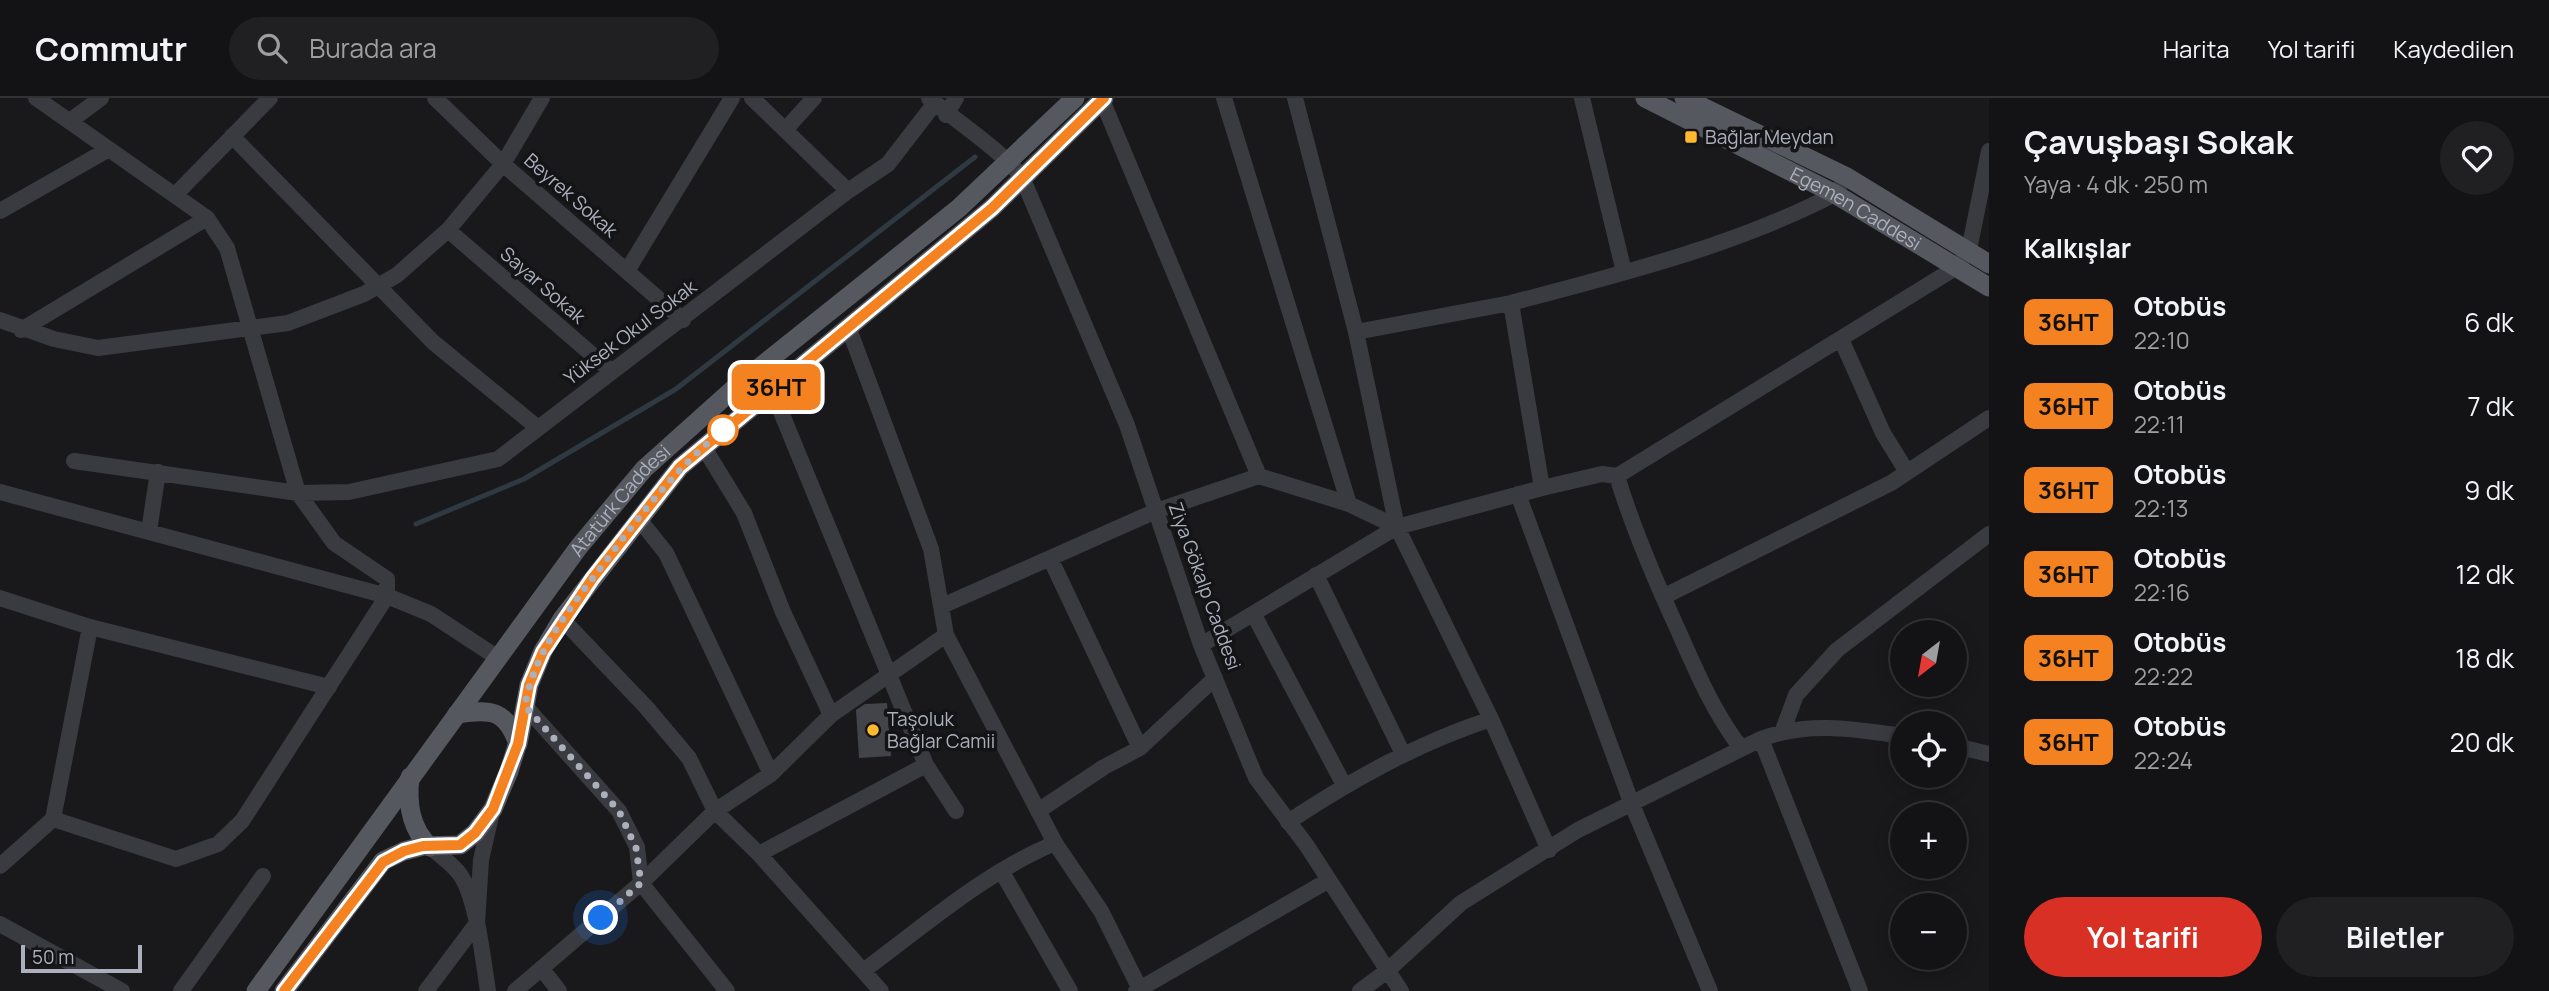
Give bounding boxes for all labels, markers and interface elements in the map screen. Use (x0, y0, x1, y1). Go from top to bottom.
search box (229, 17, 719, 80)
text: Commutr (35, 26, 187, 71)
icon: search (253, 29, 291, 67)
text: Burada ara (309, 30, 437, 66)
text: Harita (2163, 32, 2230, 65)
text: Yol tarifi (2268, 32, 2355, 65)
text: Kaydedilen (2393, 32, 2514, 65)
text: Çavuşbaşı Sokak (2024, 119, 2293, 164)
button: heart (2440, 121, 2514, 195)
place label: Bağlar Meydan (1705, 124, 1834, 150)
marker: Bağlar Meydan (1683, 129, 1699, 145)
street label: Beyrek Sokak (519, 147, 624, 243)
street label: Egemen Caddesi (1786, 161, 1926, 256)
text: Yaya · 4 dk · 250 m (2024, 168, 2208, 200)
text: Kalkışlar (2024, 230, 2131, 266)
street label: Sayar Sokak (495, 241, 592, 330)
street label: Yüksek Okul Sokak (558, 273, 702, 390)
text: Otobüs (2134, 288, 2226, 324)
text: 6 dk (2464, 304, 2514, 340)
text: 36HT (2038, 305, 2099, 338)
text: 22:10 (2134, 324, 2190, 356)
line badge: 36HT (727, 364, 825, 410)
text: 36HT (746, 370, 806, 403)
text: Otobüs (2134, 372, 2226, 408)
text: 7 dk (2467, 388, 2514, 424)
text: 36HT (2038, 389, 2099, 422)
text: 22:11 (2134, 408, 2185, 440)
unlabelled marker (708, 415, 738, 445)
street label: Atatürk Caddesi (563, 439, 676, 561)
text: Otobüs (2134, 456, 2226, 492)
text: 9 dk (2464, 472, 2514, 508)
text: 36HT (2038, 473, 2099, 506)
text: 22:13 (2134, 492, 2189, 524)
street label: Ziya Gökalp Caddesi (1163, 499, 1247, 673)
text: Otobüs (2134, 540, 2226, 576)
text: 12 dk (2456, 556, 2514, 592)
text: 36HT (2038, 557, 2099, 590)
text: 22:16 (2134, 576, 2190, 608)
north arrow (1890, 620, 1967, 696)
map controls (1890, 620, 1967, 970)
text: Otobüs (2134, 624, 2226, 660)
text: 18 dk (2455, 640, 2514, 676)
text: 36HT (2038, 641, 2099, 674)
text: 22:22 (2134, 660, 2193, 692)
place label: Taşoluk Bağlar Camii (887, 706, 995, 754)
text: Otobüs (2134, 708, 2226, 744)
button: locate (1890, 711, 1967, 788)
marker: Taşoluk Bağlar Camii (865, 722, 881, 738)
text: 20 dk (2450, 724, 2514, 760)
text: 36HT (2038, 725, 2099, 758)
text: 22:24 (2134, 744, 2193, 776)
button: + (1890, 802, 1967, 879)
button: − (1890, 893, 1967, 970)
button: Yol tarifi (2024, 897, 2262, 977)
button: Biletler (2276, 897, 2514, 977)
your location (583, 900, 618, 935)
scale bar (21, 942, 142, 974)
text: 50 m (32, 944, 74, 970)

